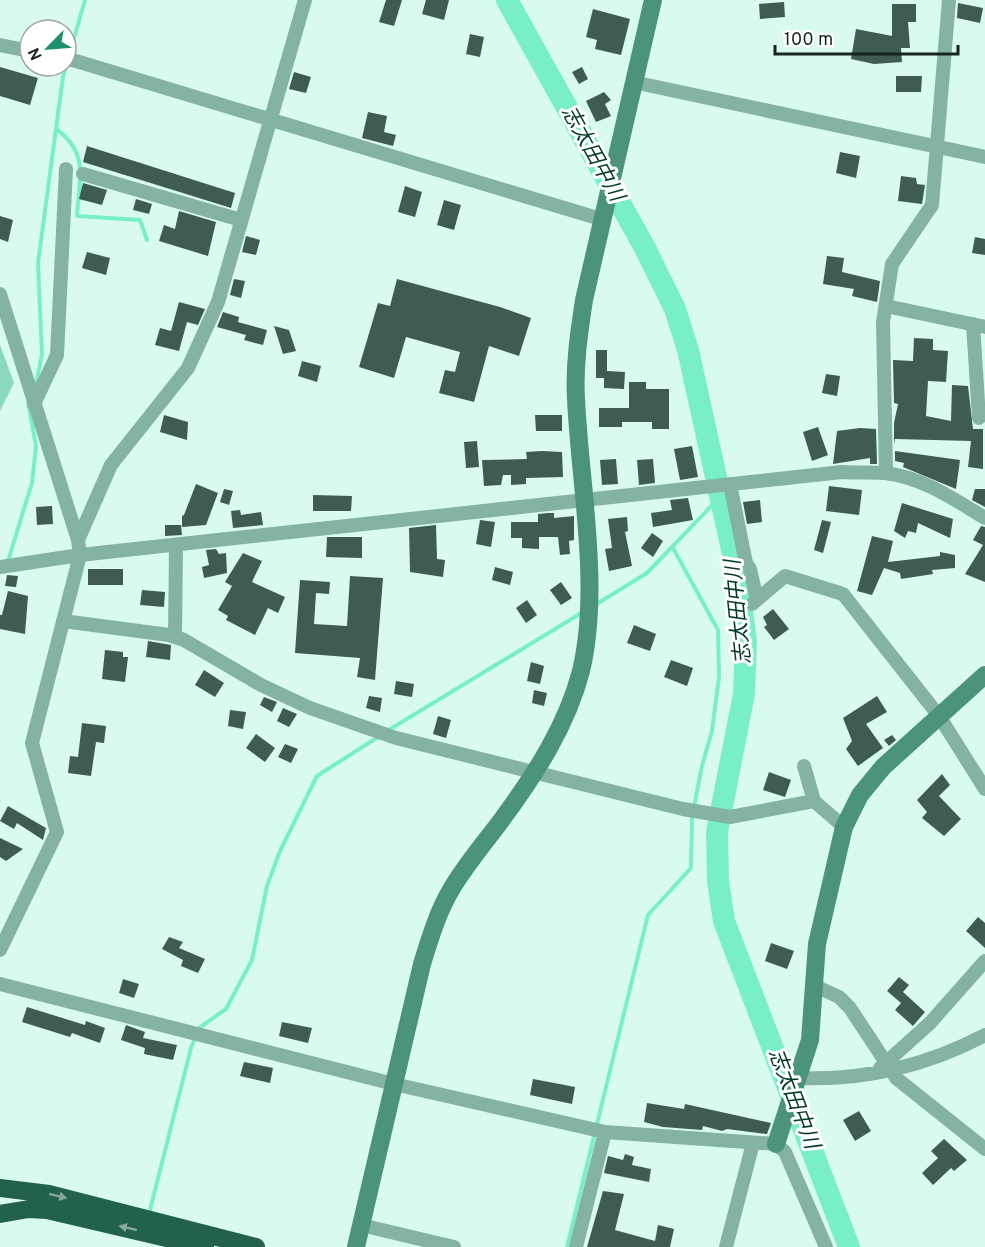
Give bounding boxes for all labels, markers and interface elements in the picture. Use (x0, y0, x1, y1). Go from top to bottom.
north arrow (18, 18, 78, 78)
scale bar (775, 18, 958, 56)
text: 100 m (784, 29, 833, 52)
text: N (25, 44, 48, 63)
water label: 志太田中川 (555, 102, 630, 208)
water label: 志太田中川 (720, 556, 758, 666)
water label: 志太田中川 (762, 1045, 825, 1155)
one-way arrow (49, 1192, 67, 1202)
one-way arrow (118, 1223, 137, 1233)

